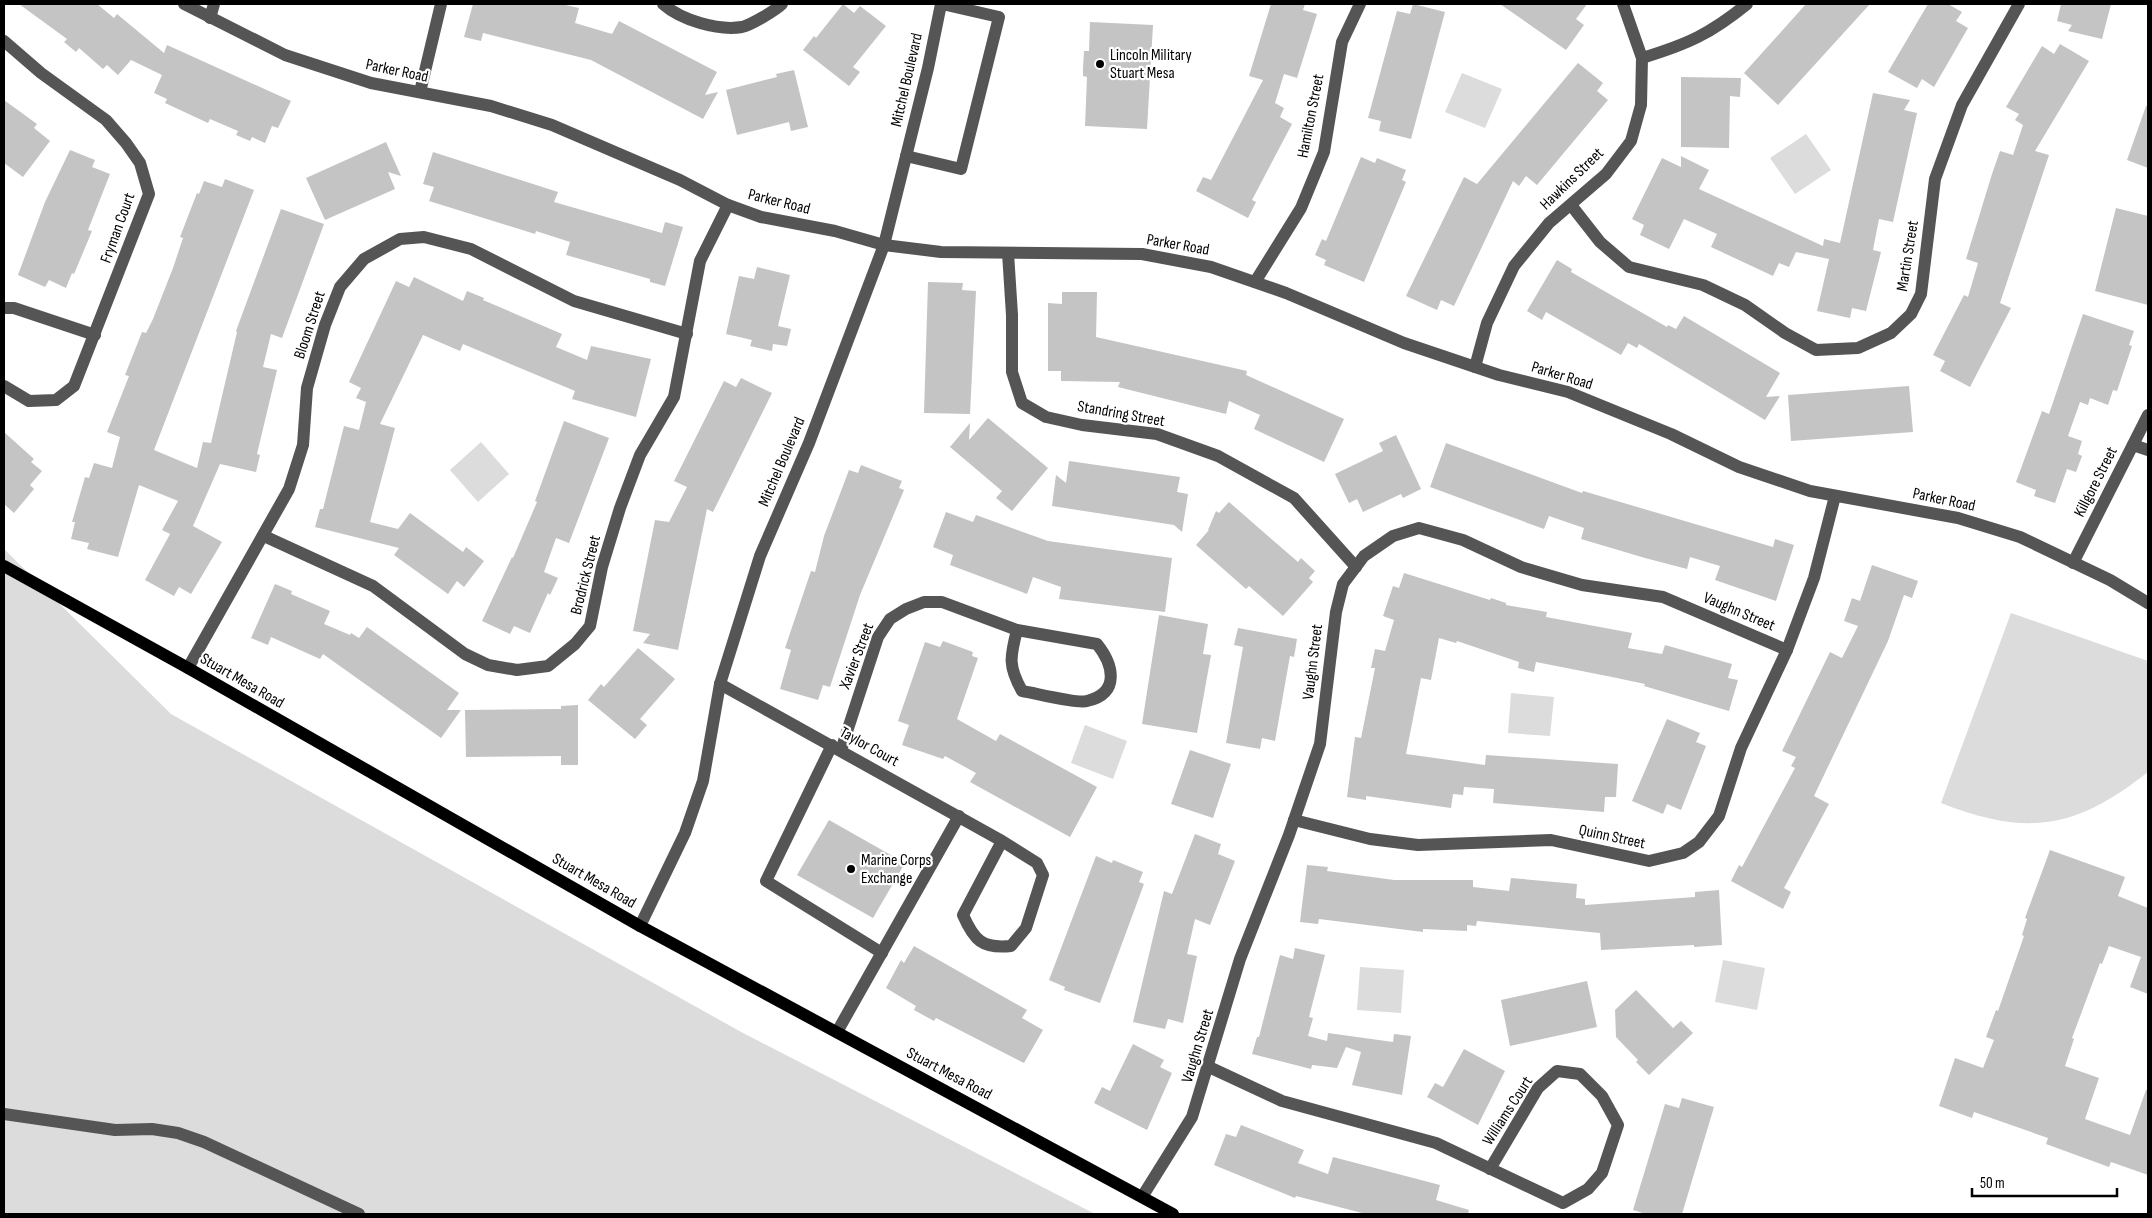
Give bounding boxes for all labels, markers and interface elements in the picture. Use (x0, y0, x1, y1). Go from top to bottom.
street label: Mitchel Boulevard (887, 31, 927, 129)
place label: Lincoln Military Stuart Mesa (1110, 46, 1192, 83)
street label: Parker Road (364, 55, 430, 87)
marker: Lincoln Military Stuart Mesa (1094, 58, 1106, 70)
street label: Hamilton Street (1294, 72, 1328, 160)
street label: Hawkins Street (1536, 144, 1608, 214)
street label: Parker Road (746, 185, 812, 219)
street label: Fryman Court (97, 190, 140, 266)
street label: Martin Street (1893, 219, 1923, 293)
street label: Parker Road (1145, 230, 1211, 260)
street label: Bloom Street (290, 289, 330, 361)
street label: Parker Road (1529, 358, 1595, 394)
street label: Standring Street (1076, 397, 1166, 431)
street label: Mitchel Boulevard (755, 414, 809, 510)
street label: Killgore Street (2070, 444, 2122, 520)
street label: Parker Road (1911, 484, 1977, 516)
street label: Brodrick Street (567, 533, 605, 617)
street label: Vaughn Street (1700, 588, 1778, 636)
street label: Xavier Street (835, 620, 878, 693)
street label: Vaughn Street (1299, 623, 1327, 701)
street label: Stuart Mesa Road (197, 649, 287, 713)
street label: Taylor Court (836, 723, 902, 771)
street label: Quinn Street (1577, 821, 1647, 853)
street label: Stuart Mesa Road (549, 849, 639, 913)
place label: Marine Corps Exchange (861, 851, 932, 888)
marker: Marine Corps Exchange (845, 863, 857, 875)
street label: Vaughn Street (1178, 1007, 1218, 1085)
street label: Stuart Mesa Road (903, 1044, 995, 1104)
street label: Williams Court (1479, 1073, 1537, 1149)
scale bar (1972, 1166, 2117, 1198)
text: 50 m (1980, 1174, 2005, 1193)

